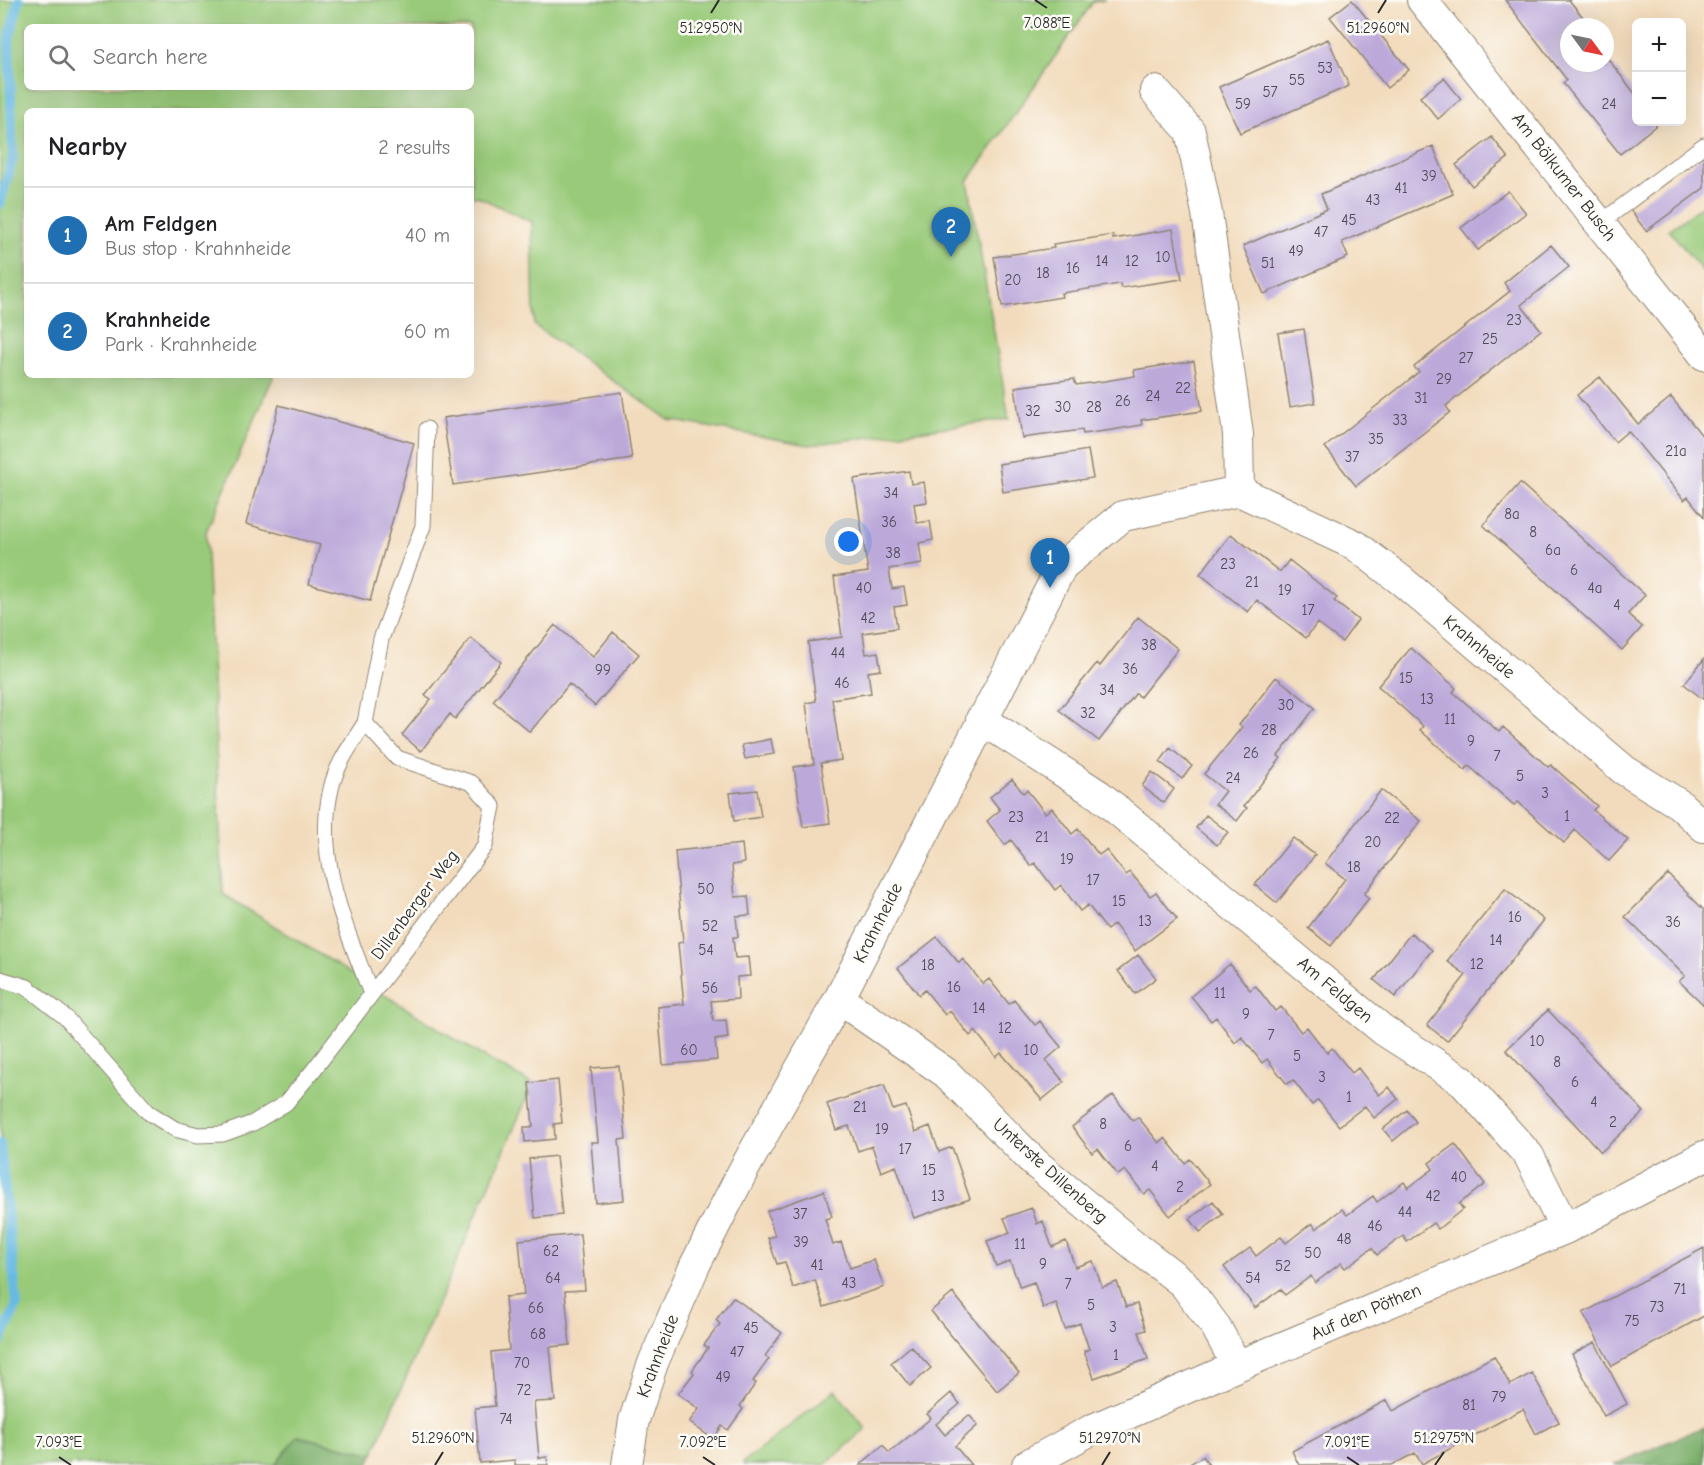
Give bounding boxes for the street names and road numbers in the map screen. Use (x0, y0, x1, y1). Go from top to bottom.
street label: Am Bölkumer Busch (1507, 109, 1621, 245)
street label: Krahnheide (1439, 611, 1519, 683)
street label: Dillenberger Weg (367, 846, 463, 964)
street label: Krahnheide (849, 879, 907, 967)
street label: Am Feldgen (1293, 952, 1377, 1028)
street label: Unterste Dillenberg (988, 1114, 1112, 1228)
street label: Auf den Pöthen (1308, 1279, 1424, 1345)
street label: Krahnheide (633, 1312, 683, 1400)

